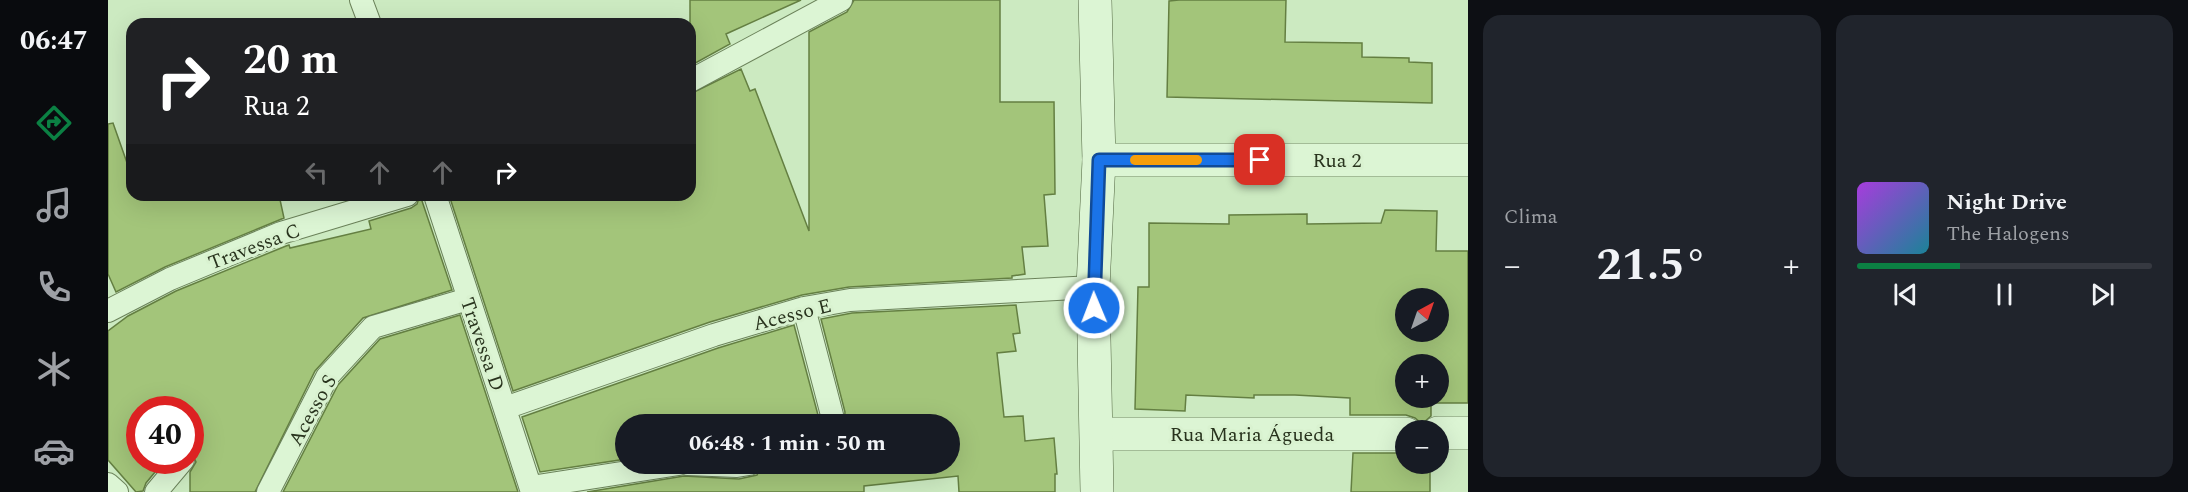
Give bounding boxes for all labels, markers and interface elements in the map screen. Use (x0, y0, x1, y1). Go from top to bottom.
text: 06:47 (20, 20, 88, 62)
text: 20 m (243, 29, 338, 92)
icon: right (144, 42, 222, 120)
text: Rua 2 (243, 86, 309, 128)
icon: directions (33, 102, 75, 144)
pin (1234, 134, 1285, 185)
icon: arrive (1243, 143, 1276, 176)
street label: Rua 2 (1312, 146, 1362, 176)
icon: left (300, 156, 333, 189)
icon: ahead (363, 156, 396, 189)
icon: ahead (426, 156, 459, 189)
icon: right (489, 156, 522, 189)
icon: music (33, 184, 75, 226)
text: Night Drive (1947, 186, 2067, 219)
text: Clima (1504, 202, 1558, 232)
street label: Travessa C (204, 216, 305, 278)
text: The Halogens (1947, 219, 2070, 249)
text: 21.5° (1597, 231, 1707, 300)
text: − (1504, 241, 1521, 291)
text: + (1783, 241, 1799, 291)
icon: phone (33, 266, 75, 308)
position arrow (1062, 276, 1126, 340)
icon: previous (1889, 278, 1922, 311)
icon: pause (1988, 278, 2021, 311)
icon: next (2086, 278, 2119, 311)
north arrow (1395, 288, 1449, 342)
map controls (1395, 288, 1449, 474)
street label: Acesso E (750, 291, 835, 339)
street label: Travessa D (452, 293, 512, 395)
icon: climate (33, 348, 75, 390)
button: + (1395, 354, 1449, 408)
street label: Acesso S (281, 369, 345, 452)
speed limit sign: 40 (126, 396, 204, 474)
street label: Rua Maria Águeda (1170, 420, 1334, 450)
button: − (1395, 420, 1449, 474)
text: 06:48 · 1 min · 50 m (689, 427, 886, 460)
icon: car (33, 430, 75, 472)

